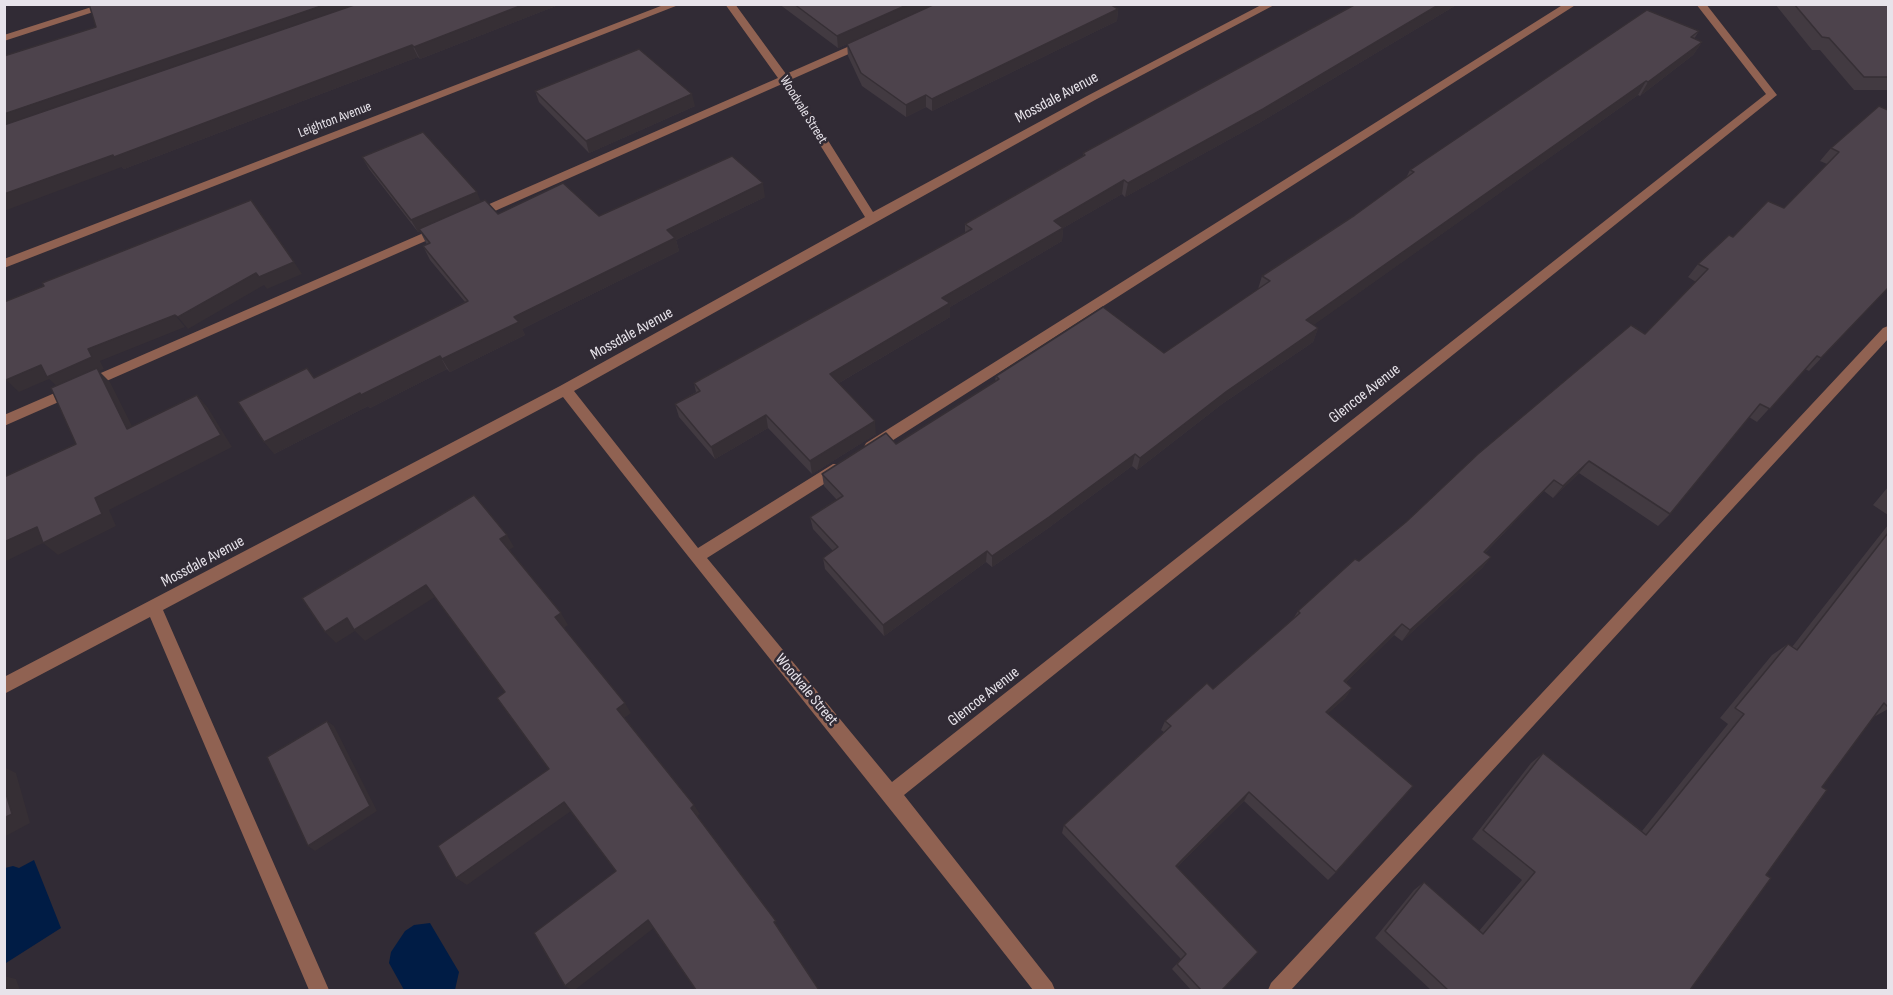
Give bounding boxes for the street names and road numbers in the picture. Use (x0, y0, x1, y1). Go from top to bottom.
street label: Mossdale Avenue (1012, 68, 1102, 128)
street label: Woodvale Street (775, 73, 831, 147)
street label: Leighton Avenue (296, 98, 374, 142)
street label: Mossdale Avenue (587, 303, 677, 365)
street label: Glencoe Avenue (1325, 360, 1405, 428)
street label: Mossdale Avenue (158, 532, 248, 592)
street label: Woodvale Street (770, 650, 842, 730)
street label: Glencoe Avenue (944, 663, 1024, 731)

